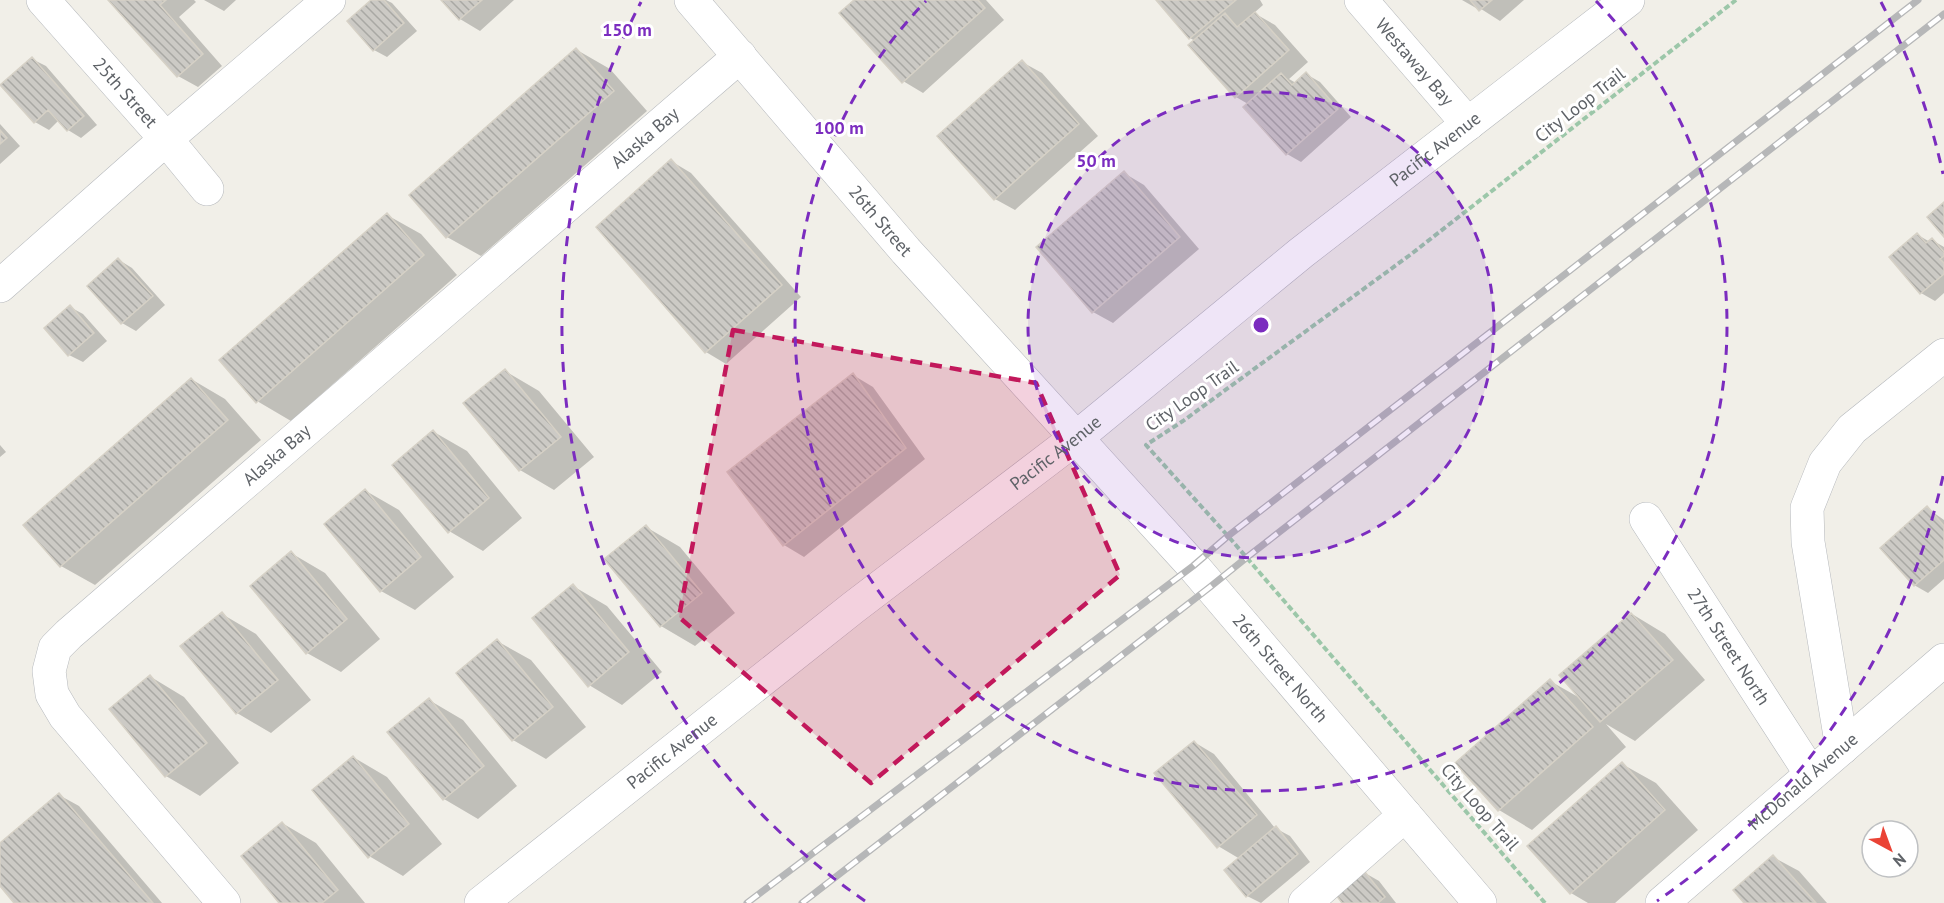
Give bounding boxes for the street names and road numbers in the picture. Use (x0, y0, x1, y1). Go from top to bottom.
street label: Westaway Bay (1371, 13, 1460, 111)
street label: 25th Street (88, 53, 163, 133)
street label: City Loop Trail (1530, 62, 1630, 147)
street label: Alaska Bay (606, 101, 684, 173)
street label: Pacific Avenue (1385, 106, 1485, 191)
street label: 26th Street (844, 180, 917, 261)
street label: City Loop Trail (1141, 355, 1243, 436)
street label: Pacific Avenue (1005, 410, 1106, 495)
street label: Alaska Bay (238, 419, 316, 490)
street label: 27th Street North (1683, 583, 1775, 709)
street label: 26th Street North (1228, 609, 1333, 727)
street label: Pacific Avenue (622, 708, 722, 794)
street label: McDonald Avenue (1743, 727, 1862, 835)
street label: City Loop Trail (1436, 758, 1525, 856)

